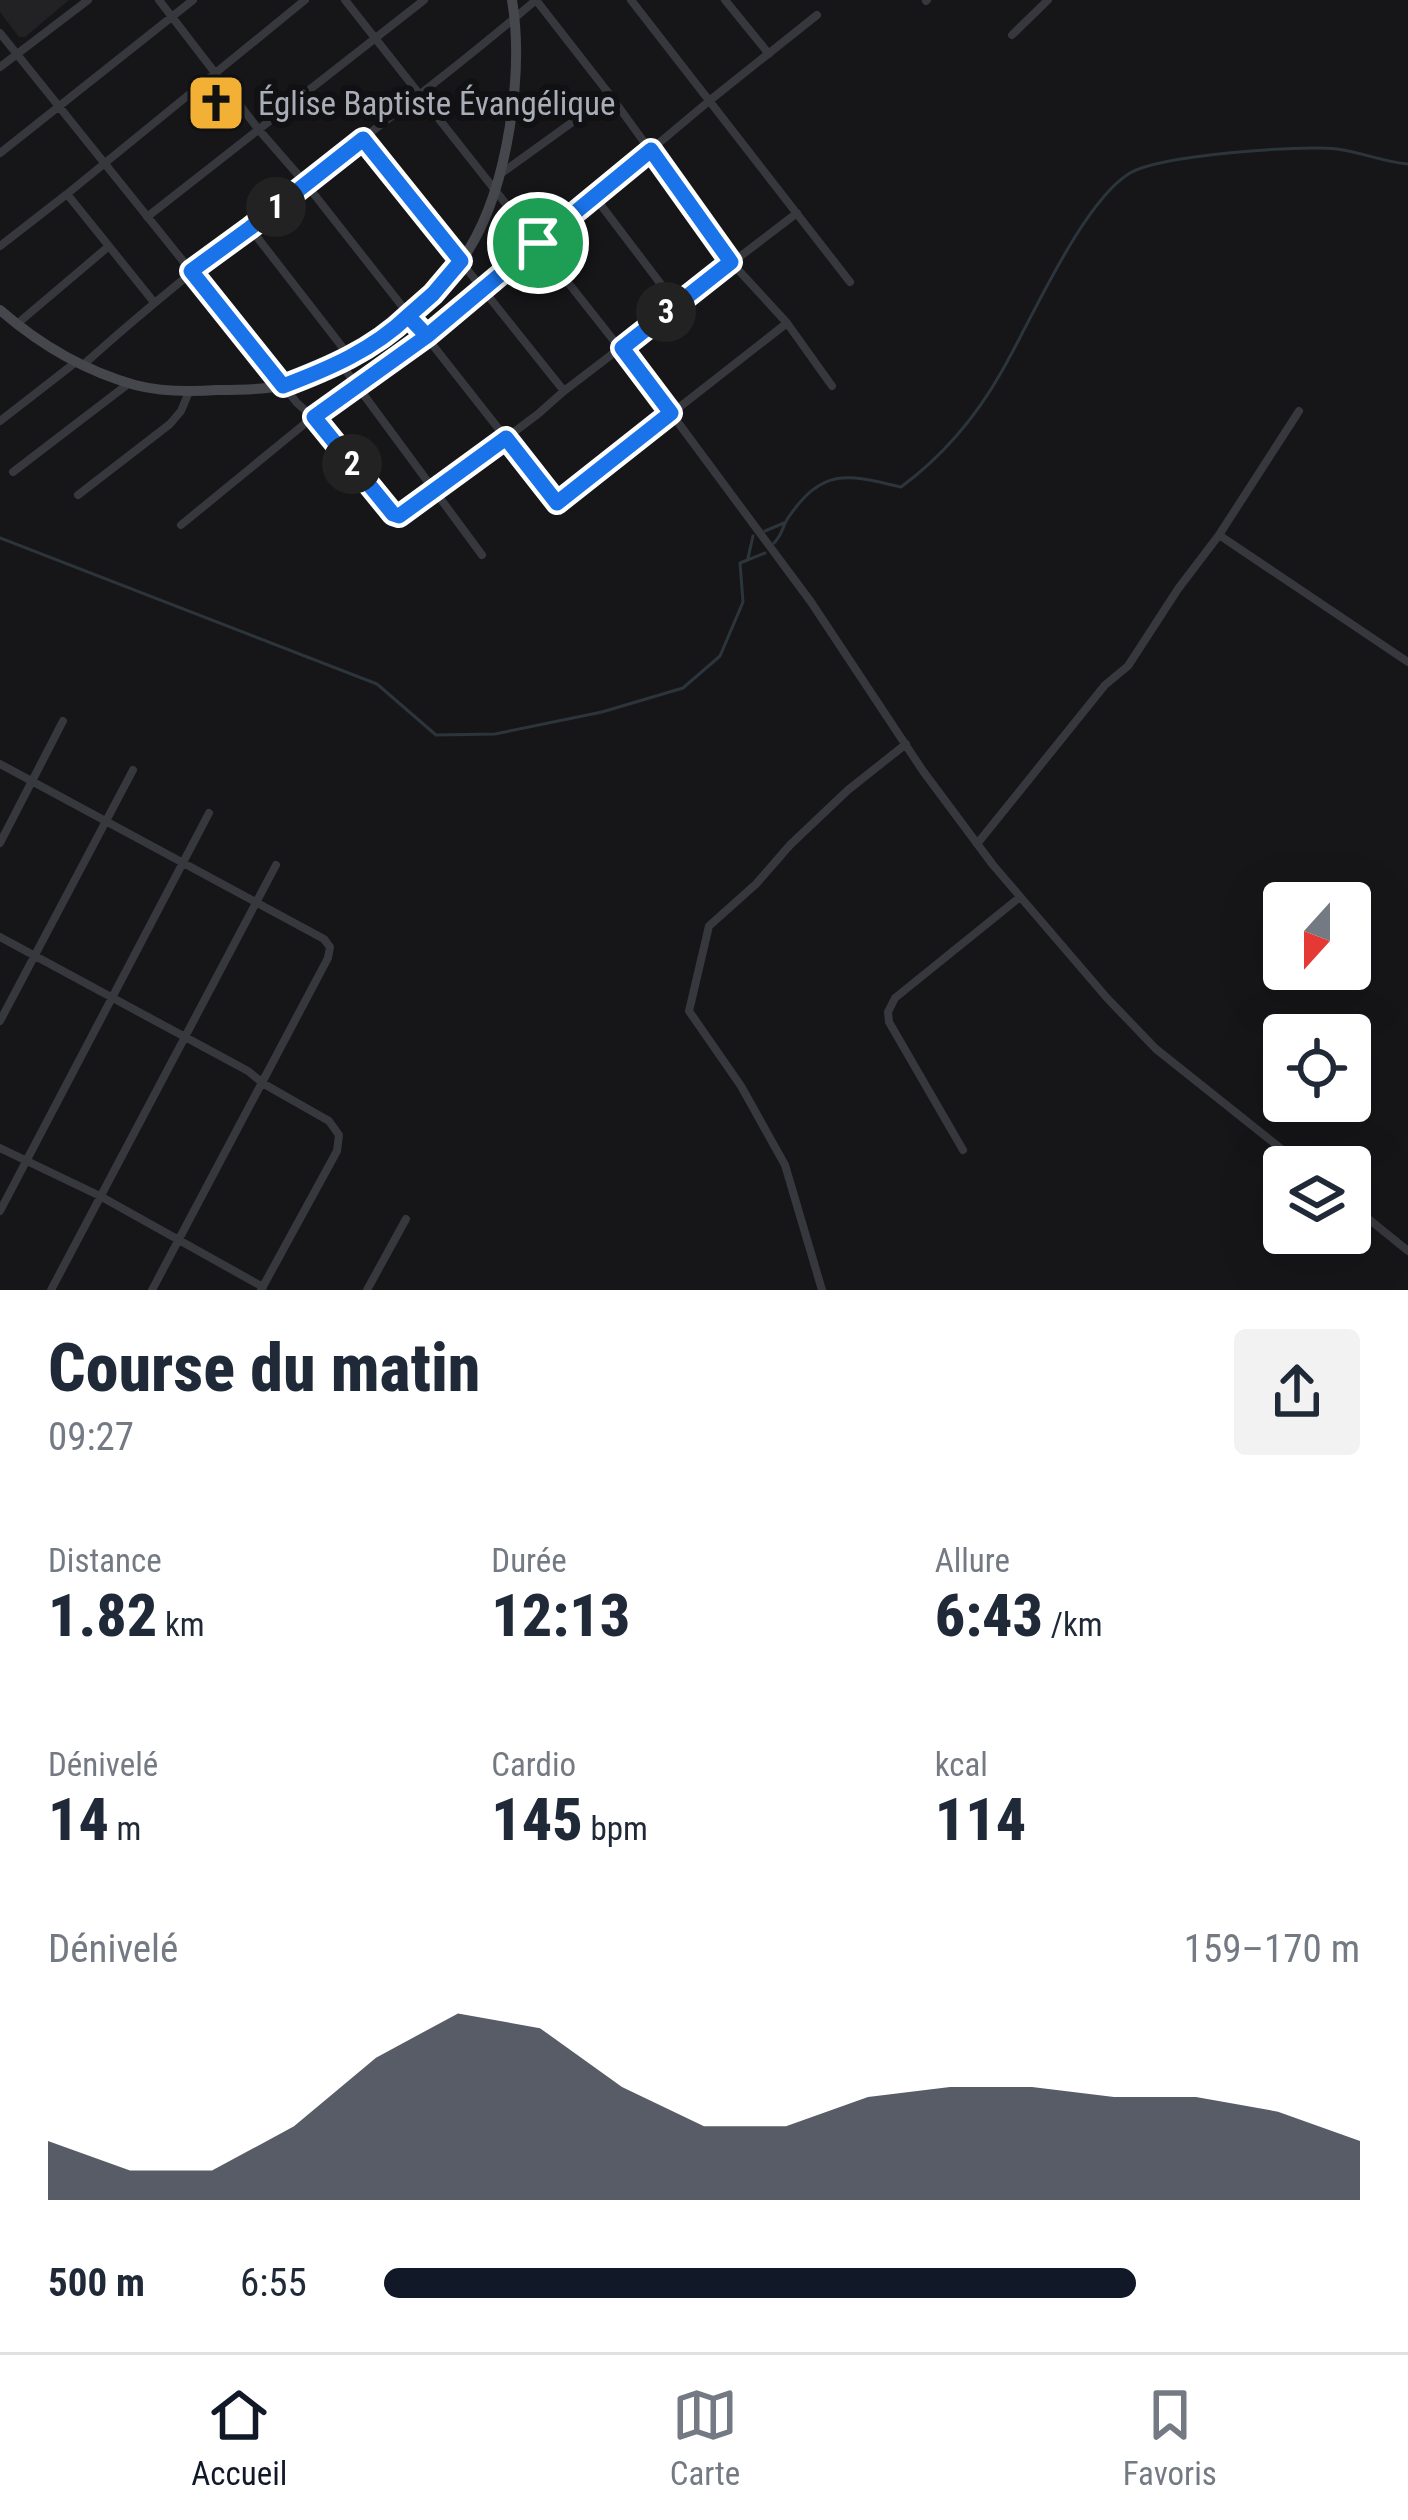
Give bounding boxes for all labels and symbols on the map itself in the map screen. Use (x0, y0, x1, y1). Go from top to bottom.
church icon: Église Baptiste Évangélique (185, 72, 247, 134)
place label: Église Baptiste Évangélique (258, 84, 615, 123)
pin: 1 (246, 177, 306, 237)
pin (487, 192, 589, 294)
pin: 3 (636, 282, 696, 342)
pin: 2 (322, 434, 382, 494)
north arrow (1263, 882, 1371, 990)

